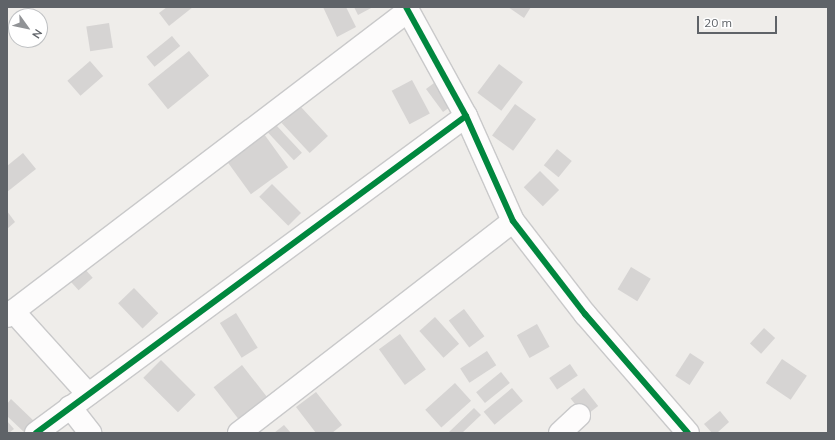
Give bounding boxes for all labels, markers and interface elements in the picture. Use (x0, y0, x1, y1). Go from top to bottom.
north arrow (8, 8, 48, 48)
scale bar (699, 8, 779, 34)
text: 20 m (704, 15, 732, 30)
text: N (29, 27, 45, 41)

